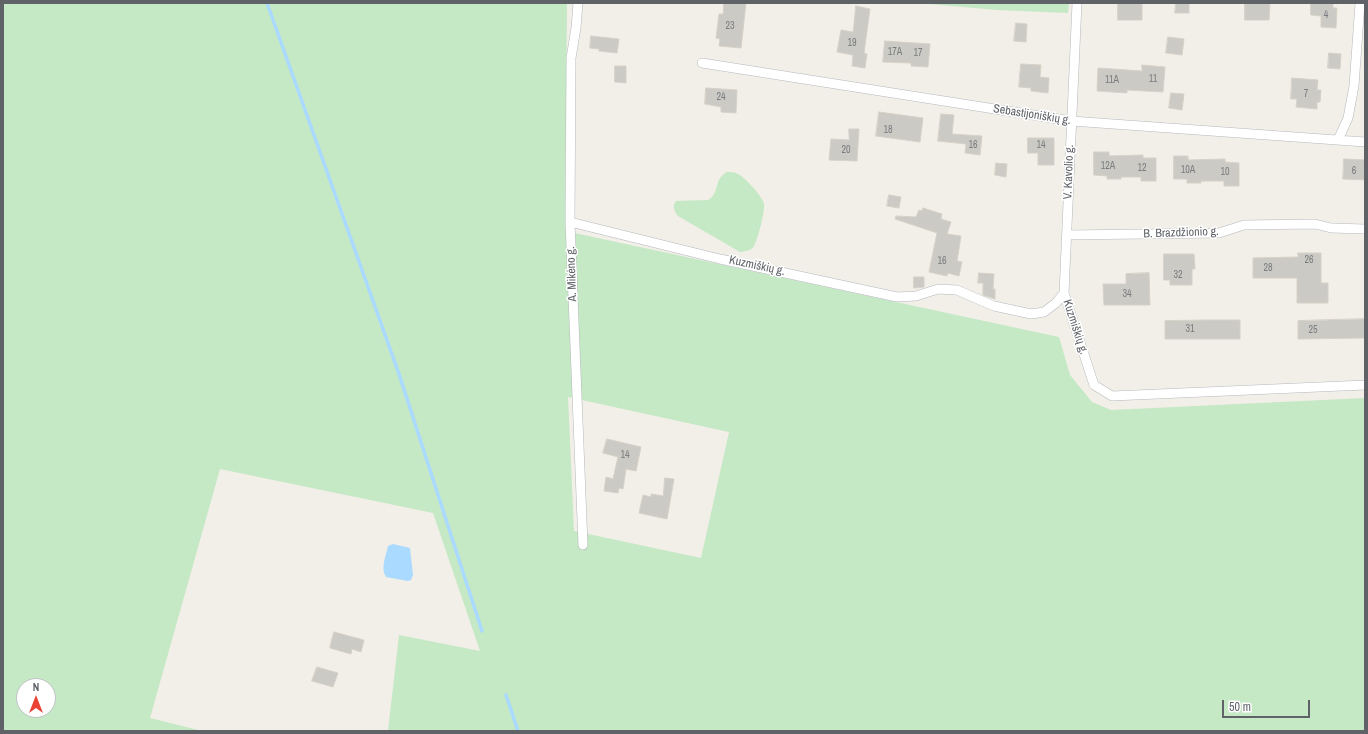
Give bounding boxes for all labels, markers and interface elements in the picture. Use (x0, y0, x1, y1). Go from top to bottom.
house number: 4 (1324, 9, 1328, 21)
house number: 23 (725, 20, 735, 32)
house number: 19 (847, 37, 857, 49)
house number: 17A (888, 46, 902, 58)
house number: 17 (913, 47, 923, 59)
house number: 11 (1149, 73, 1157, 85)
house number: 11A (1105, 74, 1119, 86)
house number: 7 (1304, 88, 1308, 100)
house number: 24 (716, 91, 726, 103)
street label: Sebastijoniškių g. (992, 102, 1072, 128)
house number: 18 (883, 124, 893, 136)
house number: 16 (968, 139, 978, 151)
house number: 14 (1036, 139, 1046, 151)
house number: 20 (841, 144, 851, 156)
street label: V. Kavolio g. (1061, 144, 1077, 200)
house number: 12A (1101, 160, 1115, 172)
house number: 12 (1137, 162, 1147, 174)
house number: 10A (1181, 164, 1195, 176)
house number: 6 (1352, 165, 1356, 177)
house number: 10 (1220, 166, 1230, 178)
street label: B. Brazdžionio g. (1143, 224, 1219, 242)
street label: A. Mikėno g. (564, 246, 580, 302)
street label: Kuzmiškių g. (728, 253, 786, 279)
house number: 26 (1304, 254, 1314, 266)
house number: 16 (937, 255, 947, 267)
house number: 28 (1263, 262, 1273, 274)
house number: 32 (1173, 269, 1183, 281)
house number: 34 (1122, 288, 1132, 300)
street label: Kuzmiškių g. (1059, 298, 1091, 356)
house number: 31 (1185, 323, 1195, 335)
house number: 25 (1308, 324, 1318, 336)
house number: 14 (620, 449, 630, 461)
north arrow (16, 678, 56, 718)
text: N (33, 680, 39, 694)
scale bar (1224, 692, 1312, 718)
text: 50 m (1229, 699, 1251, 715)

